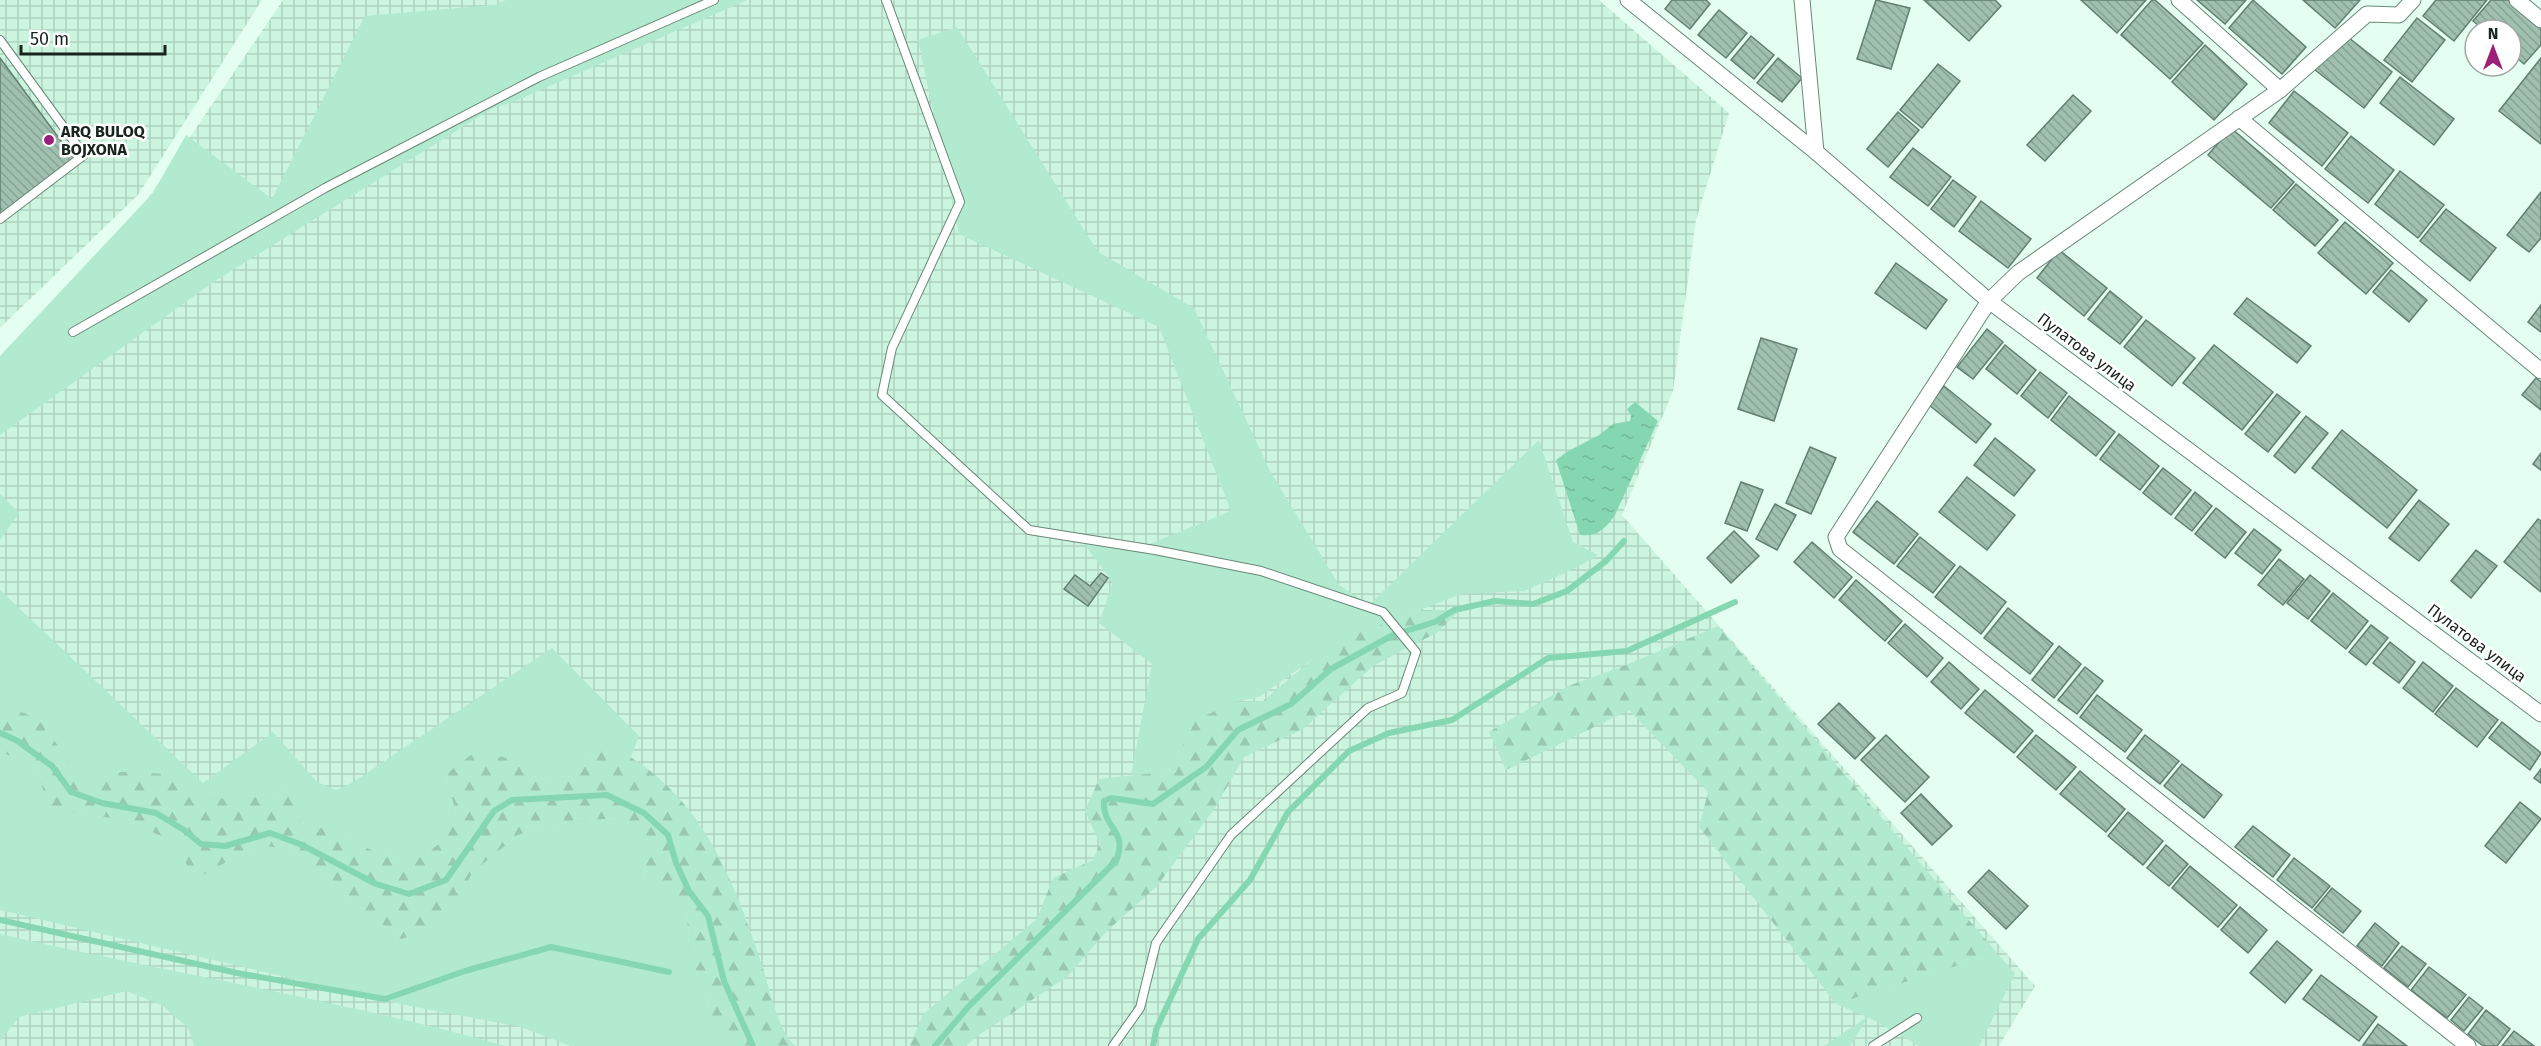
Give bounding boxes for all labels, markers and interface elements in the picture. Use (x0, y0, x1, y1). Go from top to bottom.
scale bar (21, 18, 165, 56)
north arrow (2463, 18, 2523, 78)
text: N (2488, 24, 2498, 43)
text: 50 m (30, 28, 69, 50)
place label: ARQ BULOQ BOJXONA (60, 122, 146, 159)
marker: ARQ BULOQ BOJXONA (42, 133, 56, 147)
street label: Пулатова улица (2034, 309, 2140, 395)
street label: Пулатова улица (2424, 600, 2530, 686)

